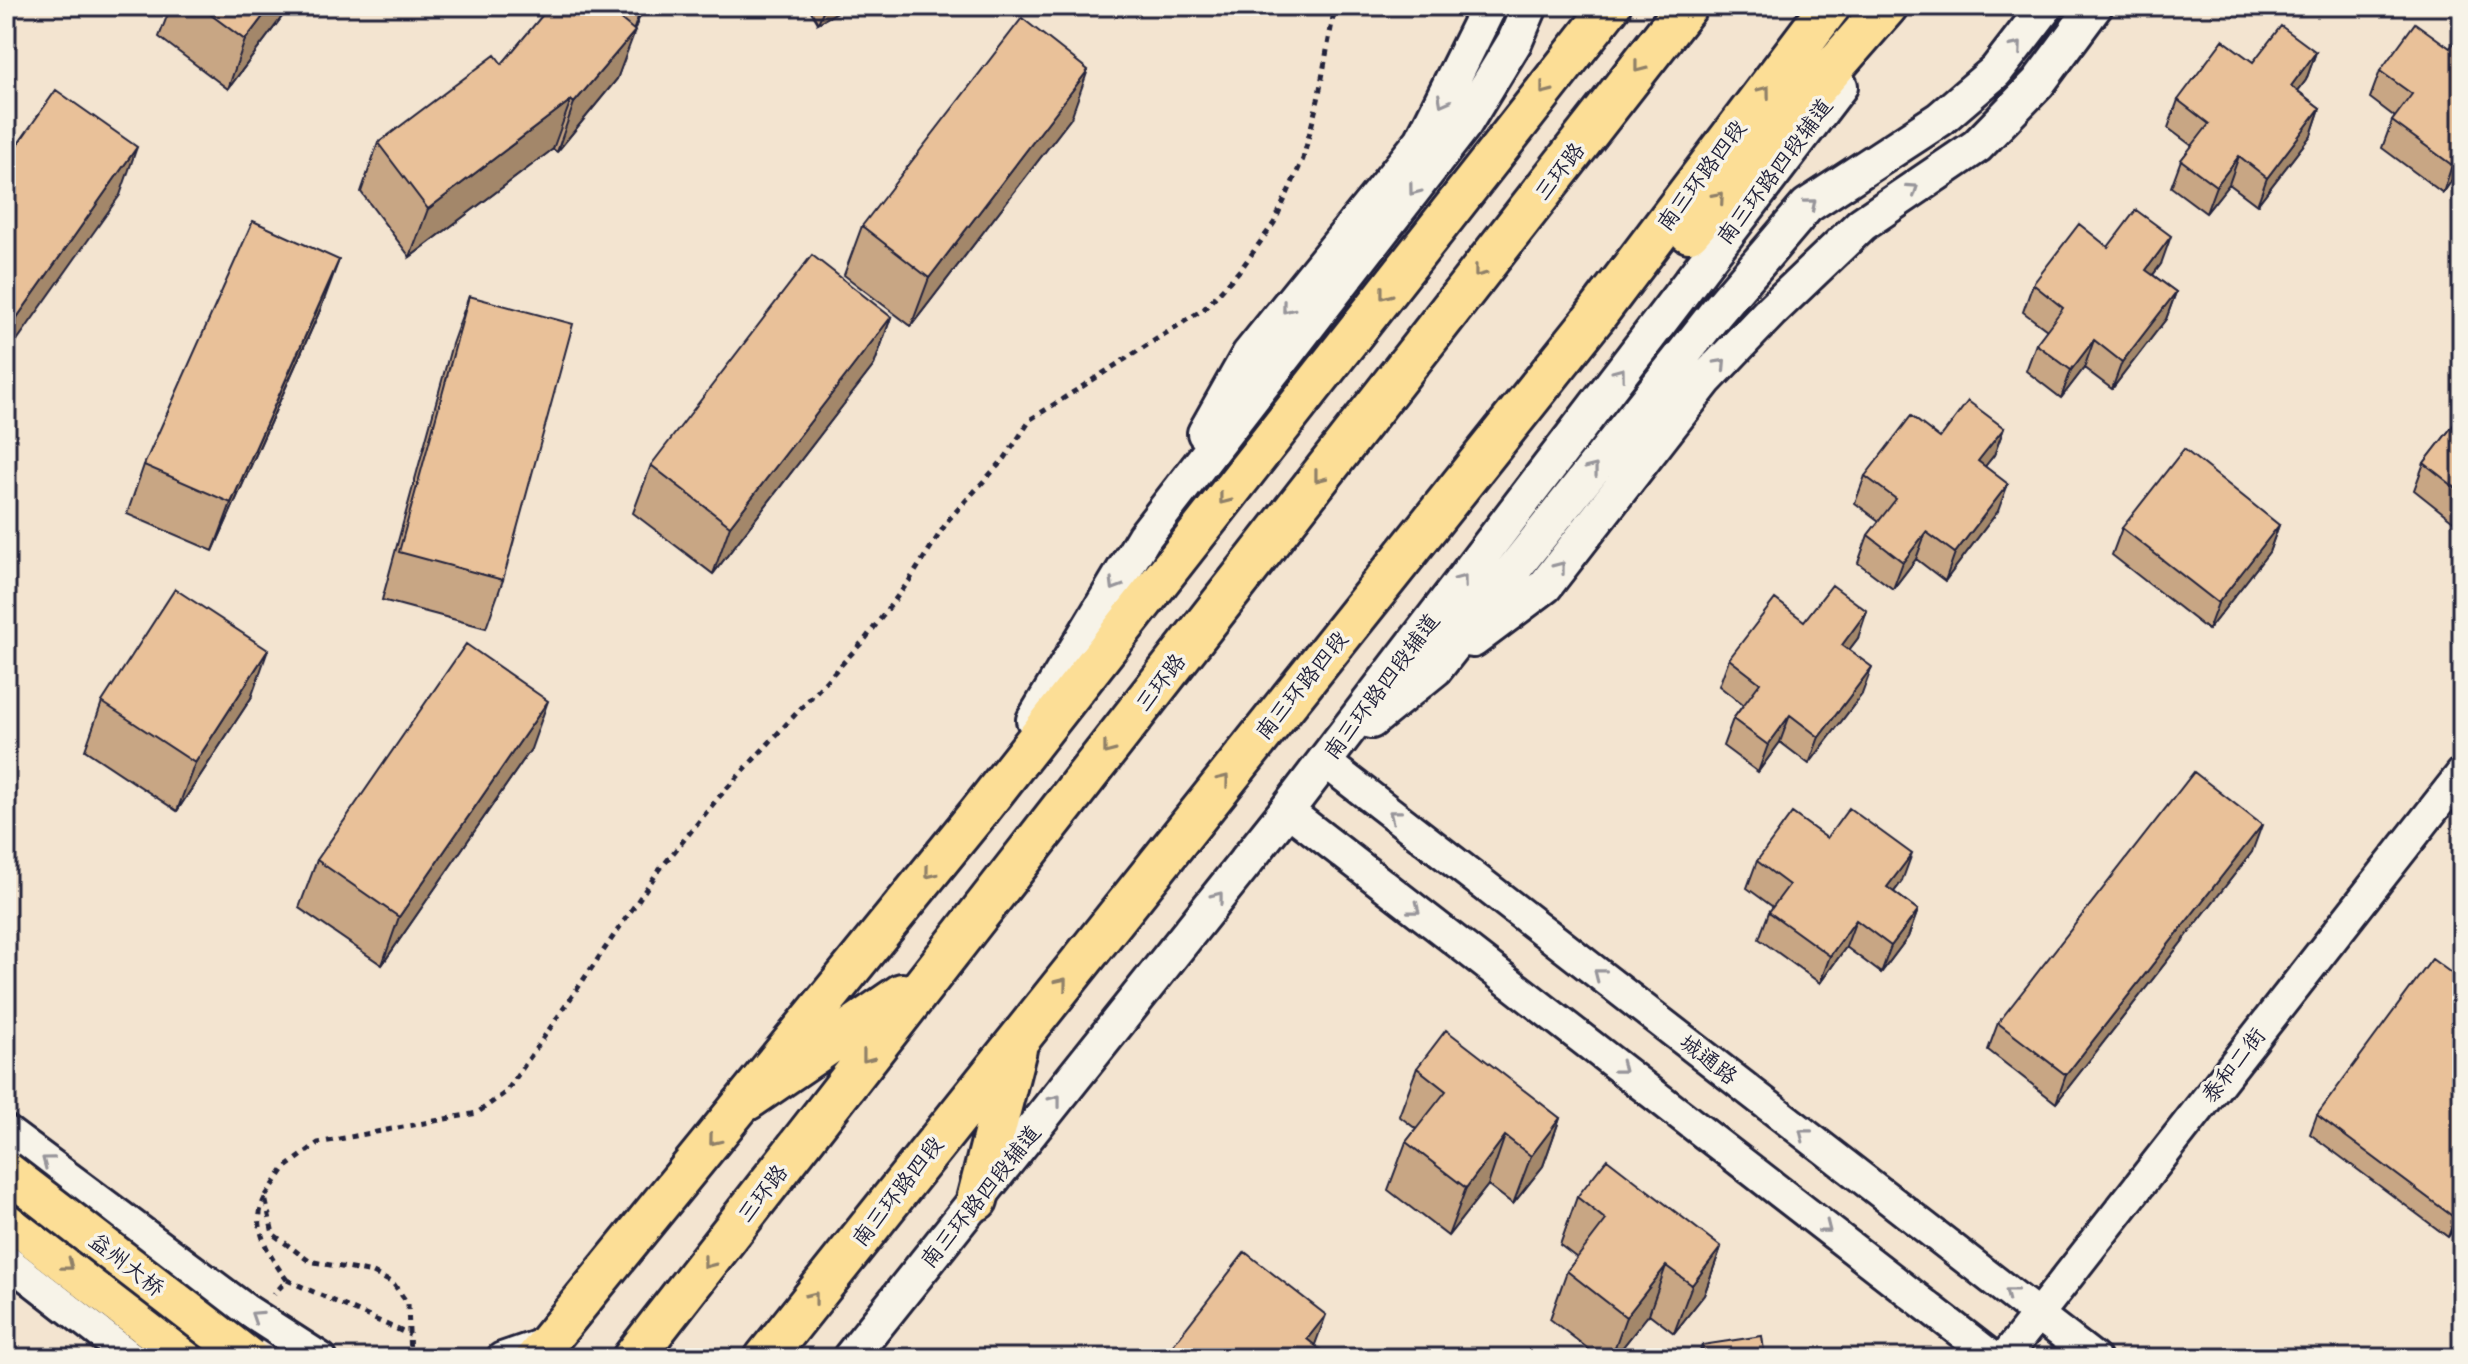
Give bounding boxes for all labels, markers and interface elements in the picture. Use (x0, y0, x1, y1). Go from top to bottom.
one-way arrow (2007, 42, 2022, 56)
one-way arrow (1635, 59, 1649, 73)
one-way arrow (1541, 80, 1555, 95)
one-way arrow (1755, 85, 1770, 100)
street label: 南三环路四段辅道 (1707, 90, 1839, 250)
one-way arrow (1437, 93, 1452, 108)
street label: 南三环路四段 (1647, 111, 1753, 237)
street label: 三环路 (1524, 134, 1591, 206)
one-way arrow (1409, 181, 1423, 195)
one-way arrow (1905, 184, 1919, 199)
one-way arrow (1709, 192, 1724, 207)
one-way arrow (1802, 199, 1817, 214)
one-way arrow (1475, 263, 1489, 278)
one-way arrow (1380, 285, 1395, 299)
one-way arrow (1282, 299, 1297, 313)
one-way arrow (1712, 358, 1726, 373)
one-way arrow (1611, 367, 1625, 382)
one-way arrow (1583, 464, 1598, 479)
one-way arrow (1315, 468, 1329, 483)
one-way arrow (1220, 490, 1234, 505)
one-way arrow (1551, 561, 1565, 576)
one-way arrow (1453, 574, 1467, 589)
one-way arrow (1110, 576, 1125, 591)
street label: 南三环路四段辅道 (1314, 605, 1446, 765)
street label: 南三环路四段 (1245, 622, 1354, 746)
street label: 三环路 (1125, 645, 1192, 717)
one-way arrow (1103, 740, 1117, 755)
one-way arrow (1214, 775, 1229, 789)
one-way arrow (1388, 810, 1402, 824)
one-way arrow (925, 864, 940, 878)
one-way arrow (1208, 892, 1223, 906)
one-way arrow (1406, 899, 1421, 913)
one-way arrow (1593, 970, 1608, 984)
one-way arrow (1052, 978, 1067, 992)
street label: 泰和二街 (2192, 1019, 2272, 1109)
street label: 城通路 (1674, 1024, 1746, 1091)
one-way arrow (862, 1048, 877, 1062)
one-way arrow (1612, 1059, 1626, 1073)
one-way arrow (1047, 1094, 1061, 1109)
street label: 南三环路四段辅道 (911, 1116, 1047, 1274)
street label: 南三环路四段 (842, 1128, 949, 1252)
one-way arrow (1799, 1129, 1813, 1143)
one-way arrow (709, 1131, 724, 1146)
one-way arrow (41, 1156, 55, 1171)
street label: 三环路 (727, 1156, 794, 1228)
one-way arrow (1817, 1218, 1832, 1232)
street label: 益州大桥 (83, 1223, 173, 1303)
one-way arrow (703, 1254, 717, 1268)
one-way arrow (59, 1255, 74, 1269)
one-way arrow (2004, 1288, 2019, 1302)
one-way arrow (804, 1291, 818, 1306)
one-way arrow (250, 1310, 265, 1325)

